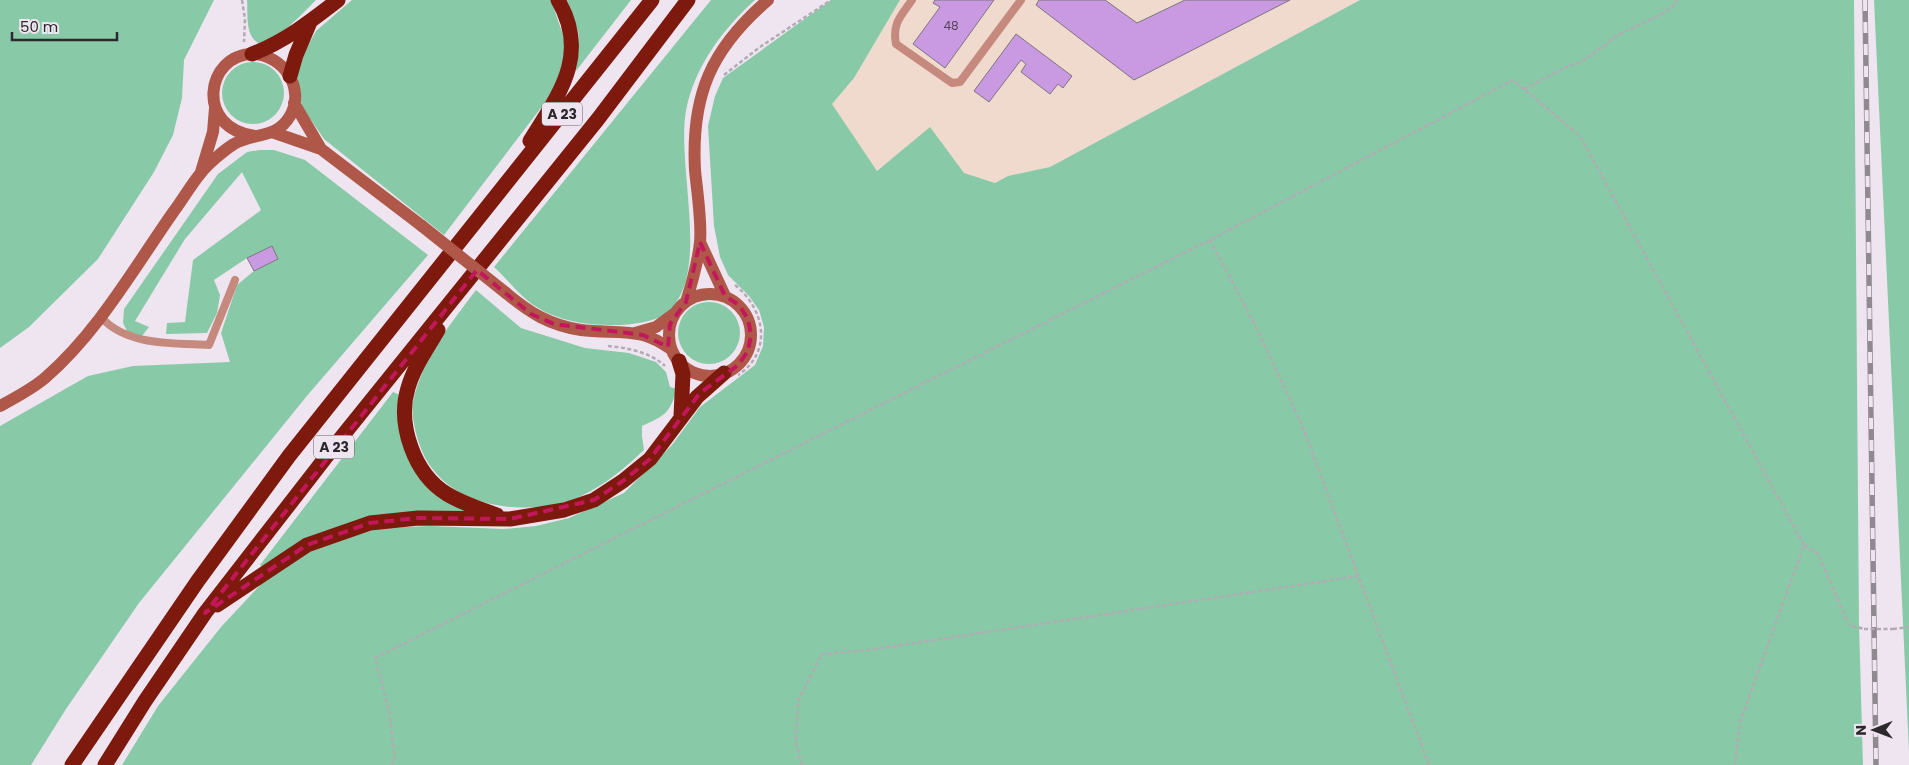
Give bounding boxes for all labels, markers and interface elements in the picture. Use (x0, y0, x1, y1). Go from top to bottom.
scale bar (12, 10, 118, 42)
text: 50 m (20, 16, 58, 37)
house number: 48 (943, 17, 959, 34)
road number: A 23 (542, 102, 582, 126)
road number: A 23 (314, 436, 354, 458)
north arrow (1849, 705, 1899, 755)
text: N (1851, 725, 1871, 736)

